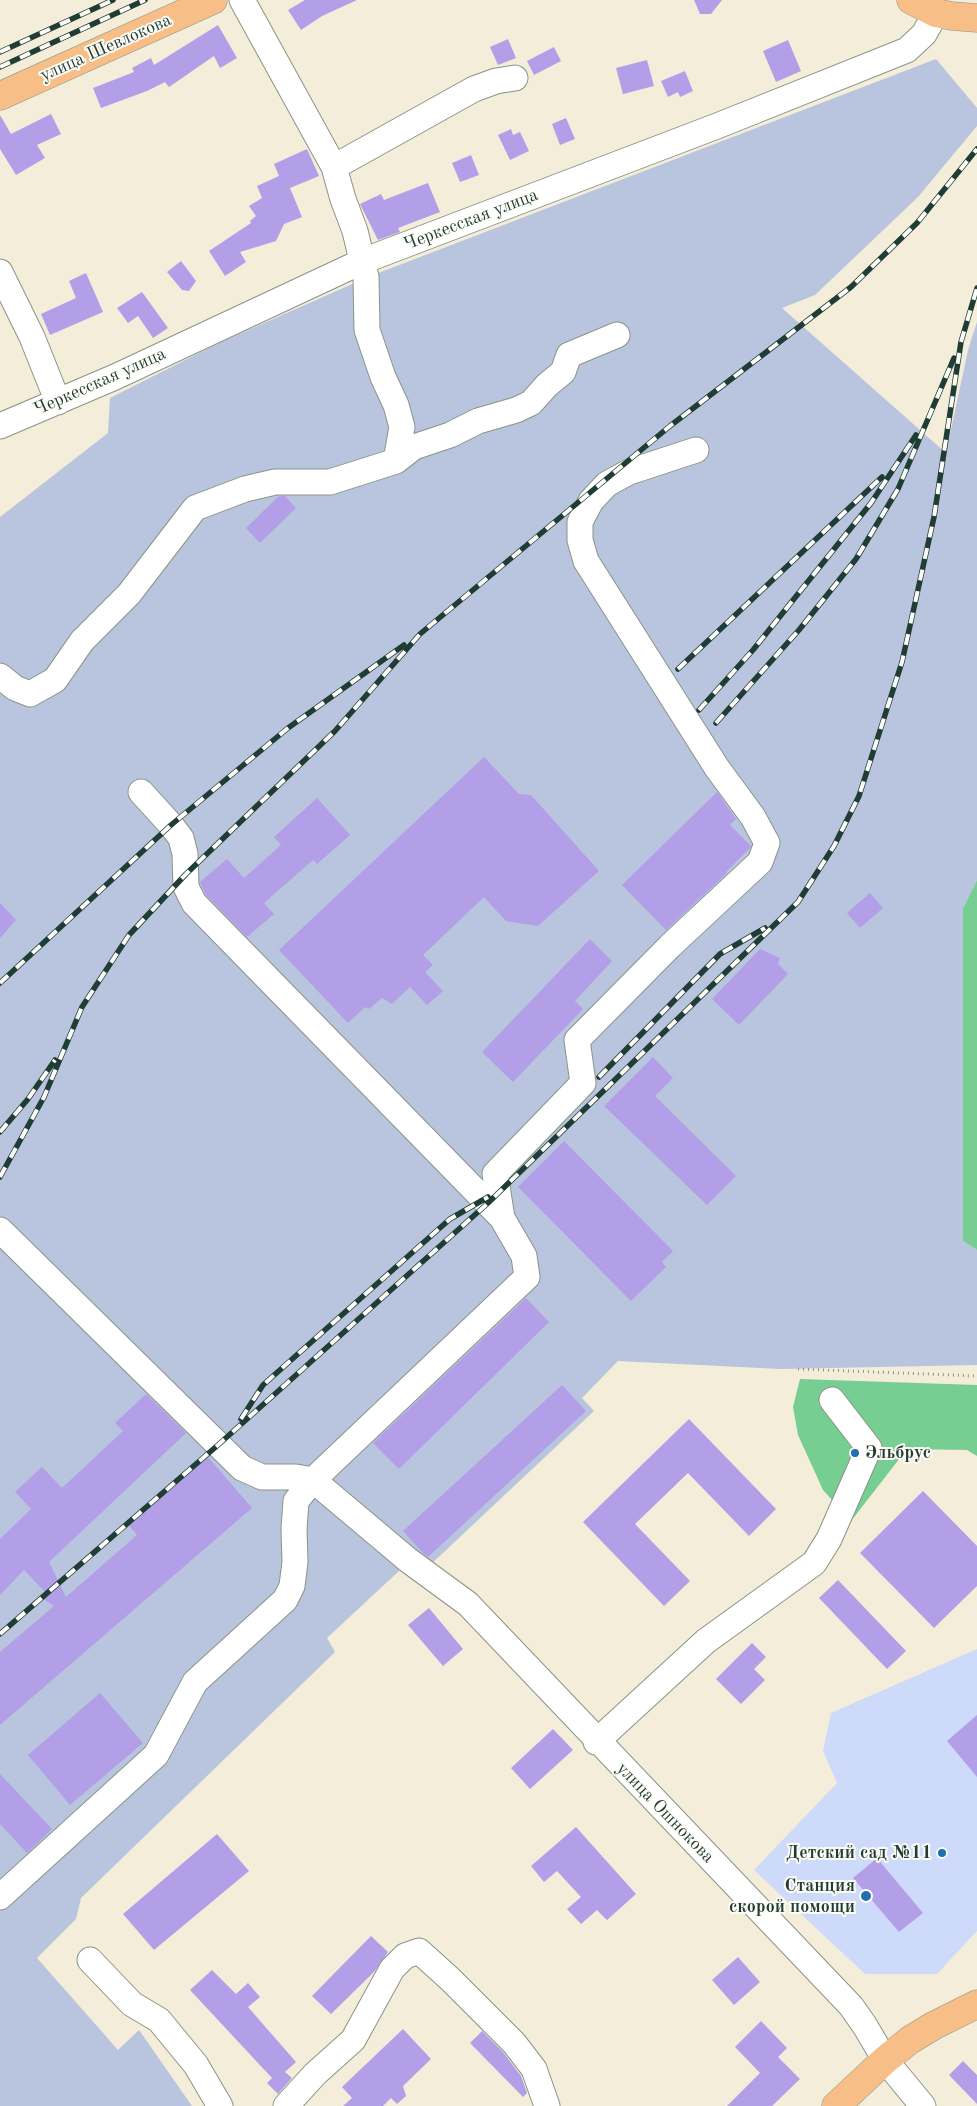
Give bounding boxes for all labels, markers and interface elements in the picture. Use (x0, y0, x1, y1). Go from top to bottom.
street label: улица Шевлокова (37, 9, 175, 87)
street label: Черкесская улица (401, 184, 541, 256)
street label: Черкесская улица (31, 343, 169, 421)
place label: Эльбрус (865, 1442, 931, 1464)
marker: Эльбрус (849, 1447, 861, 1459)
street label: улица Ошнокова (611, 1758, 719, 1868)
place label: Детский сад №11 (786, 1842, 932, 1864)
marker: Детский сад №11 (936, 1847, 948, 1859)
place label: Станция скорой помощи (729, 1875, 855, 1918)
marker: Станция скорой помощи (859, 1889, 873, 1903)

